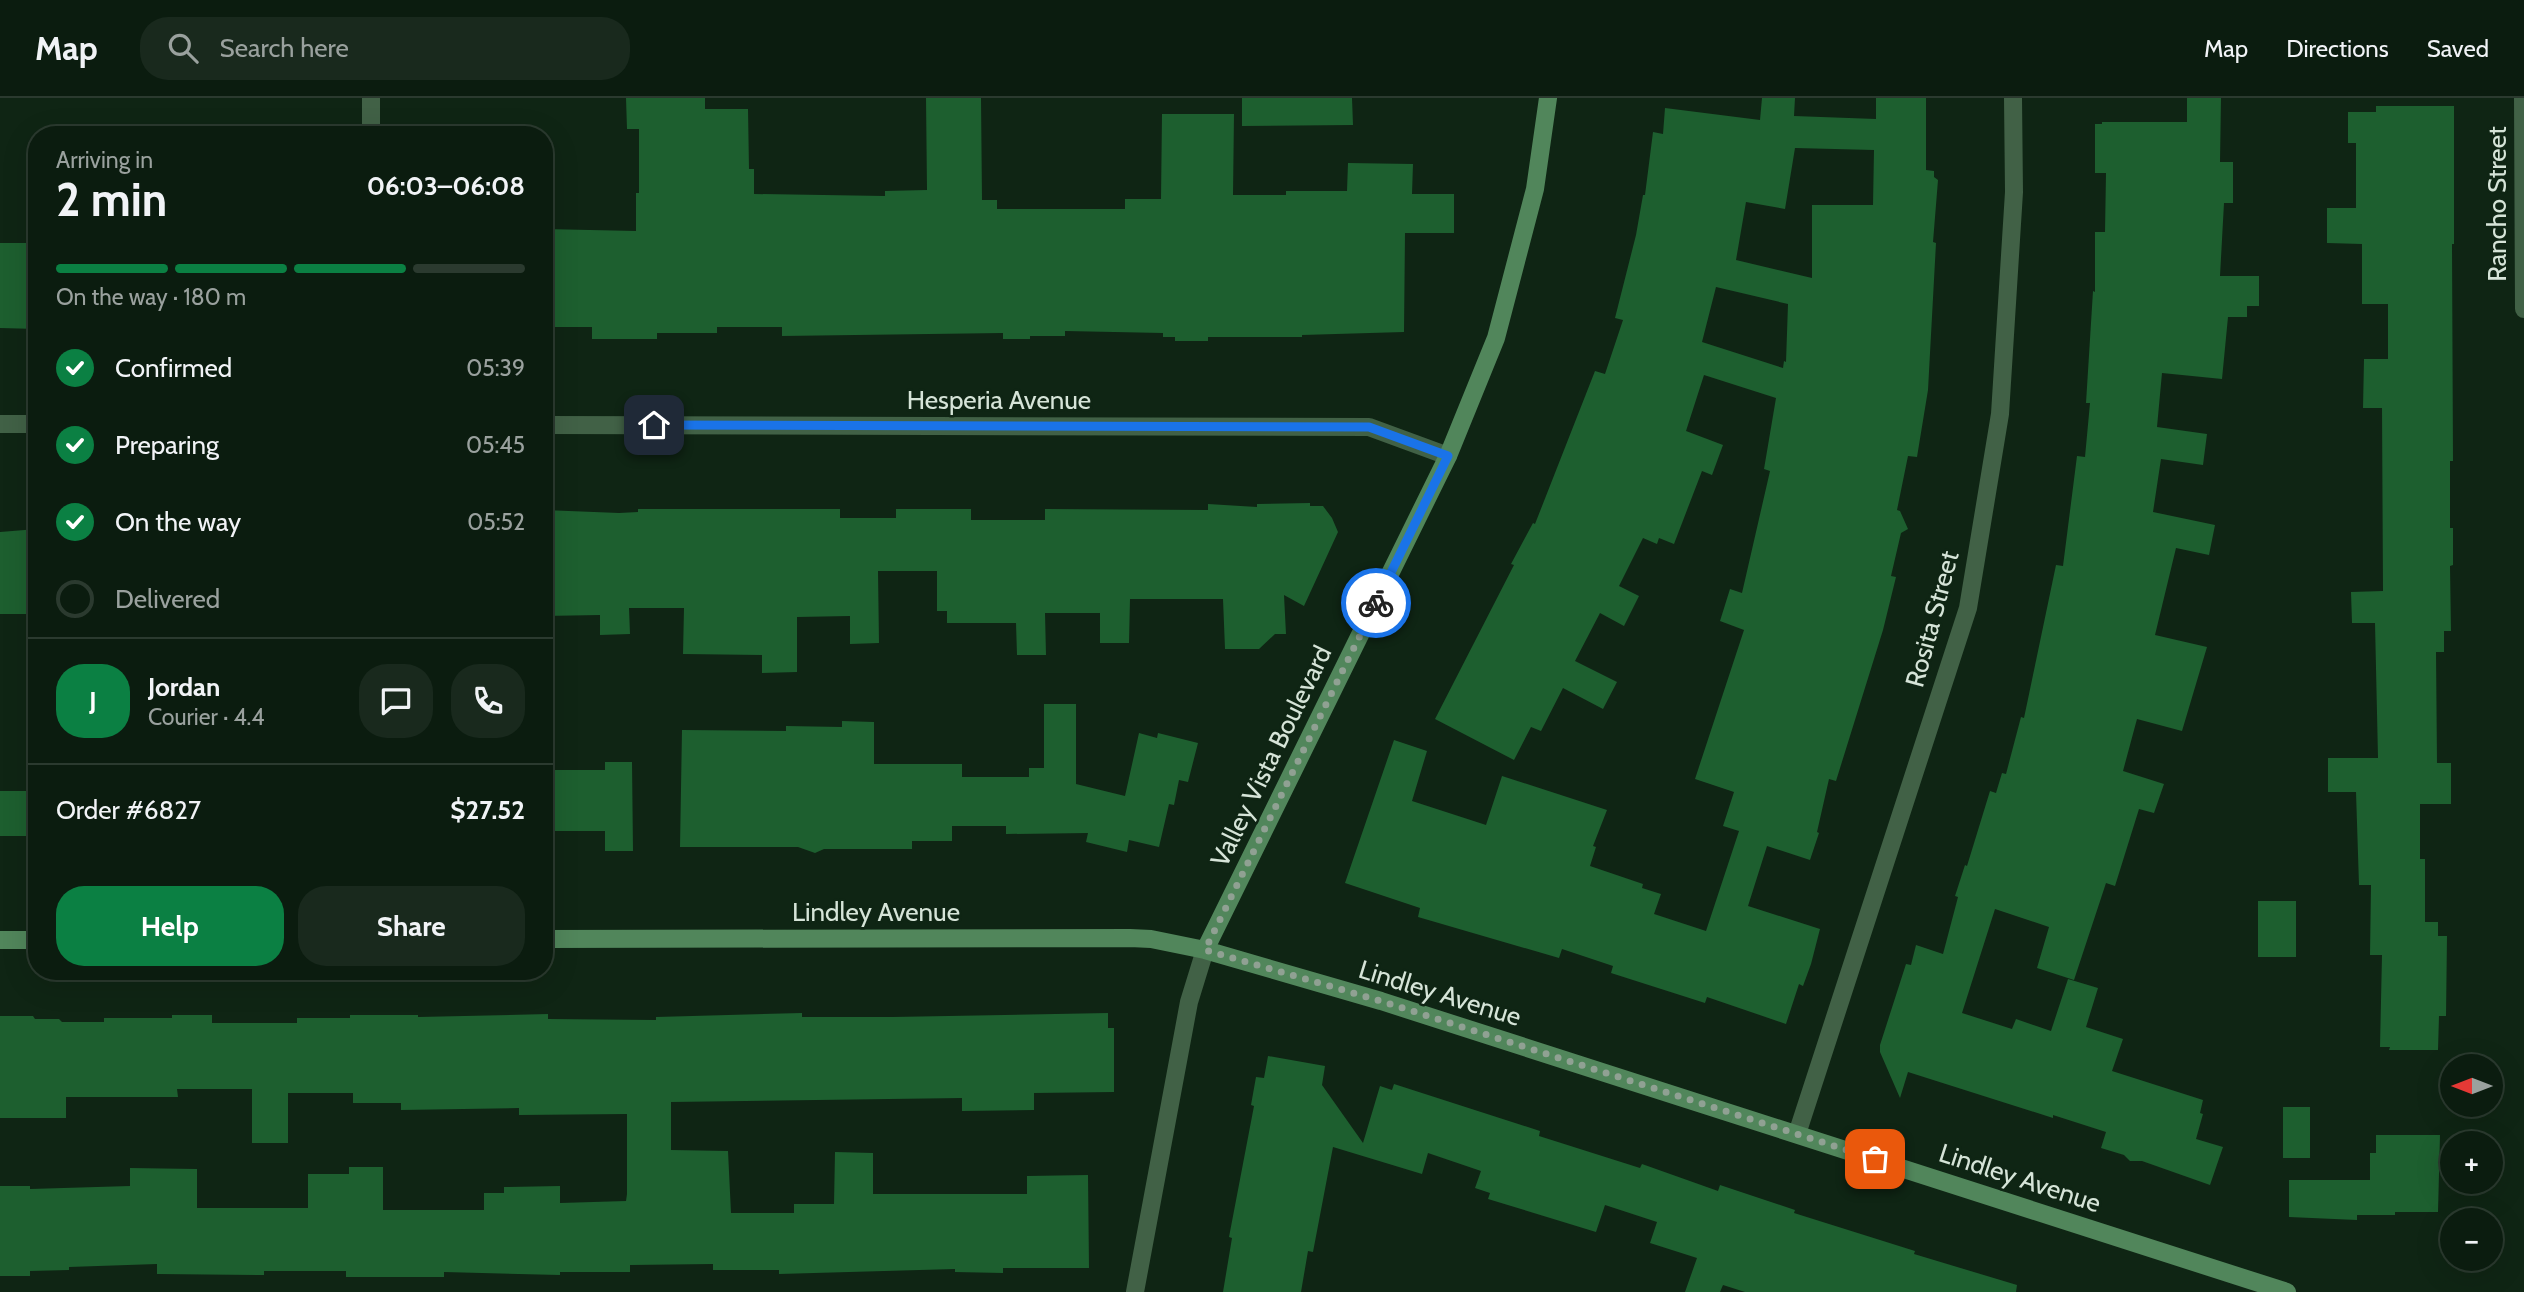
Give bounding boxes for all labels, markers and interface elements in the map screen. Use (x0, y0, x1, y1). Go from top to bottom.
search box (140, 17, 630, 80)
text: Map (35, 28, 98, 68)
icon: search (164, 29, 202, 67)
text: Search here (220, 32, 349, 64)
text: Map (2204, 34, 2248, 63)
text: Directions (2286, 34, 2389, 63)
text: Saved (2427, 34, 2489, 63)
street label: Rancho Street (2481, 126, 2513, 282)
text: Arriving in (56, 146, 153, 174)
text: 06:03–06:08 (367, 170, 525, 202)
text: 2 min (56, 172, 167, 228)
text: On the way · 180 m (56, 283, 246, 311)
icon: check (56, 349, 94, 387)
text: Confirmed (115, 352, 232, 384)
text: 05:39 (466, 354, 525, 382)
street label: Hesperia Avenue (907, 384, 1091, 416)
pin (624, 395, 684, 455)
icon: home (635, 406, 673, 444)
icon: check (56, 426, 94, 464)
text: Preparing (115, 429, 219, 461)
text: 05:45 (466, 431, 525, 459)
icon: check (56, 503, 94, 541)
text: On the way (115, 506, 241, 538)
text: 05:52 (467, 508, 525, 536)
street label: Rosita Street (1898, 547, 1966, 691)
courier (1341, 568, 1411, 638)
text: Delivered (115, 583, 220, 615)
icon: bike (1357, 584, 1395, 622)
street label: Valley Vista Boulevard (1204, 640, 1338, 872)
button: chat (359, 664, 433, 738)
button: phone (451, 664, 525, 738)
text: Jordan (148, 671, 220, 703)
text: J (89, 685, 97, 717)
text: Courier · 4.4 (148, 703, 265, 731)
text: Order #6827 (56, 794, 201, 826)
text: $27.52 (450, 794, 525, 826)
button: Help (56, 886, 284, 966)
button: Share (298, 886, 525, 966)
street label: Lindley Avenue (792, 896, 960, 928)
street label: Lindley Avenue (1355, 953, 1525, 1033)
north arrow (2440, 1054, 2502, 1116)
map controls (2440, 1054, 2503, 1271)
pin (1845, 1129, 1905, 1189)
button: + (2440, 1131, 2503, 1194)
street label: Lindley Avenue (1935, 1137, 2105, 1219)
icon: bag (1856, 1140, 1894, 1178)
button: − (2440, 1208, 2503, 1271)

